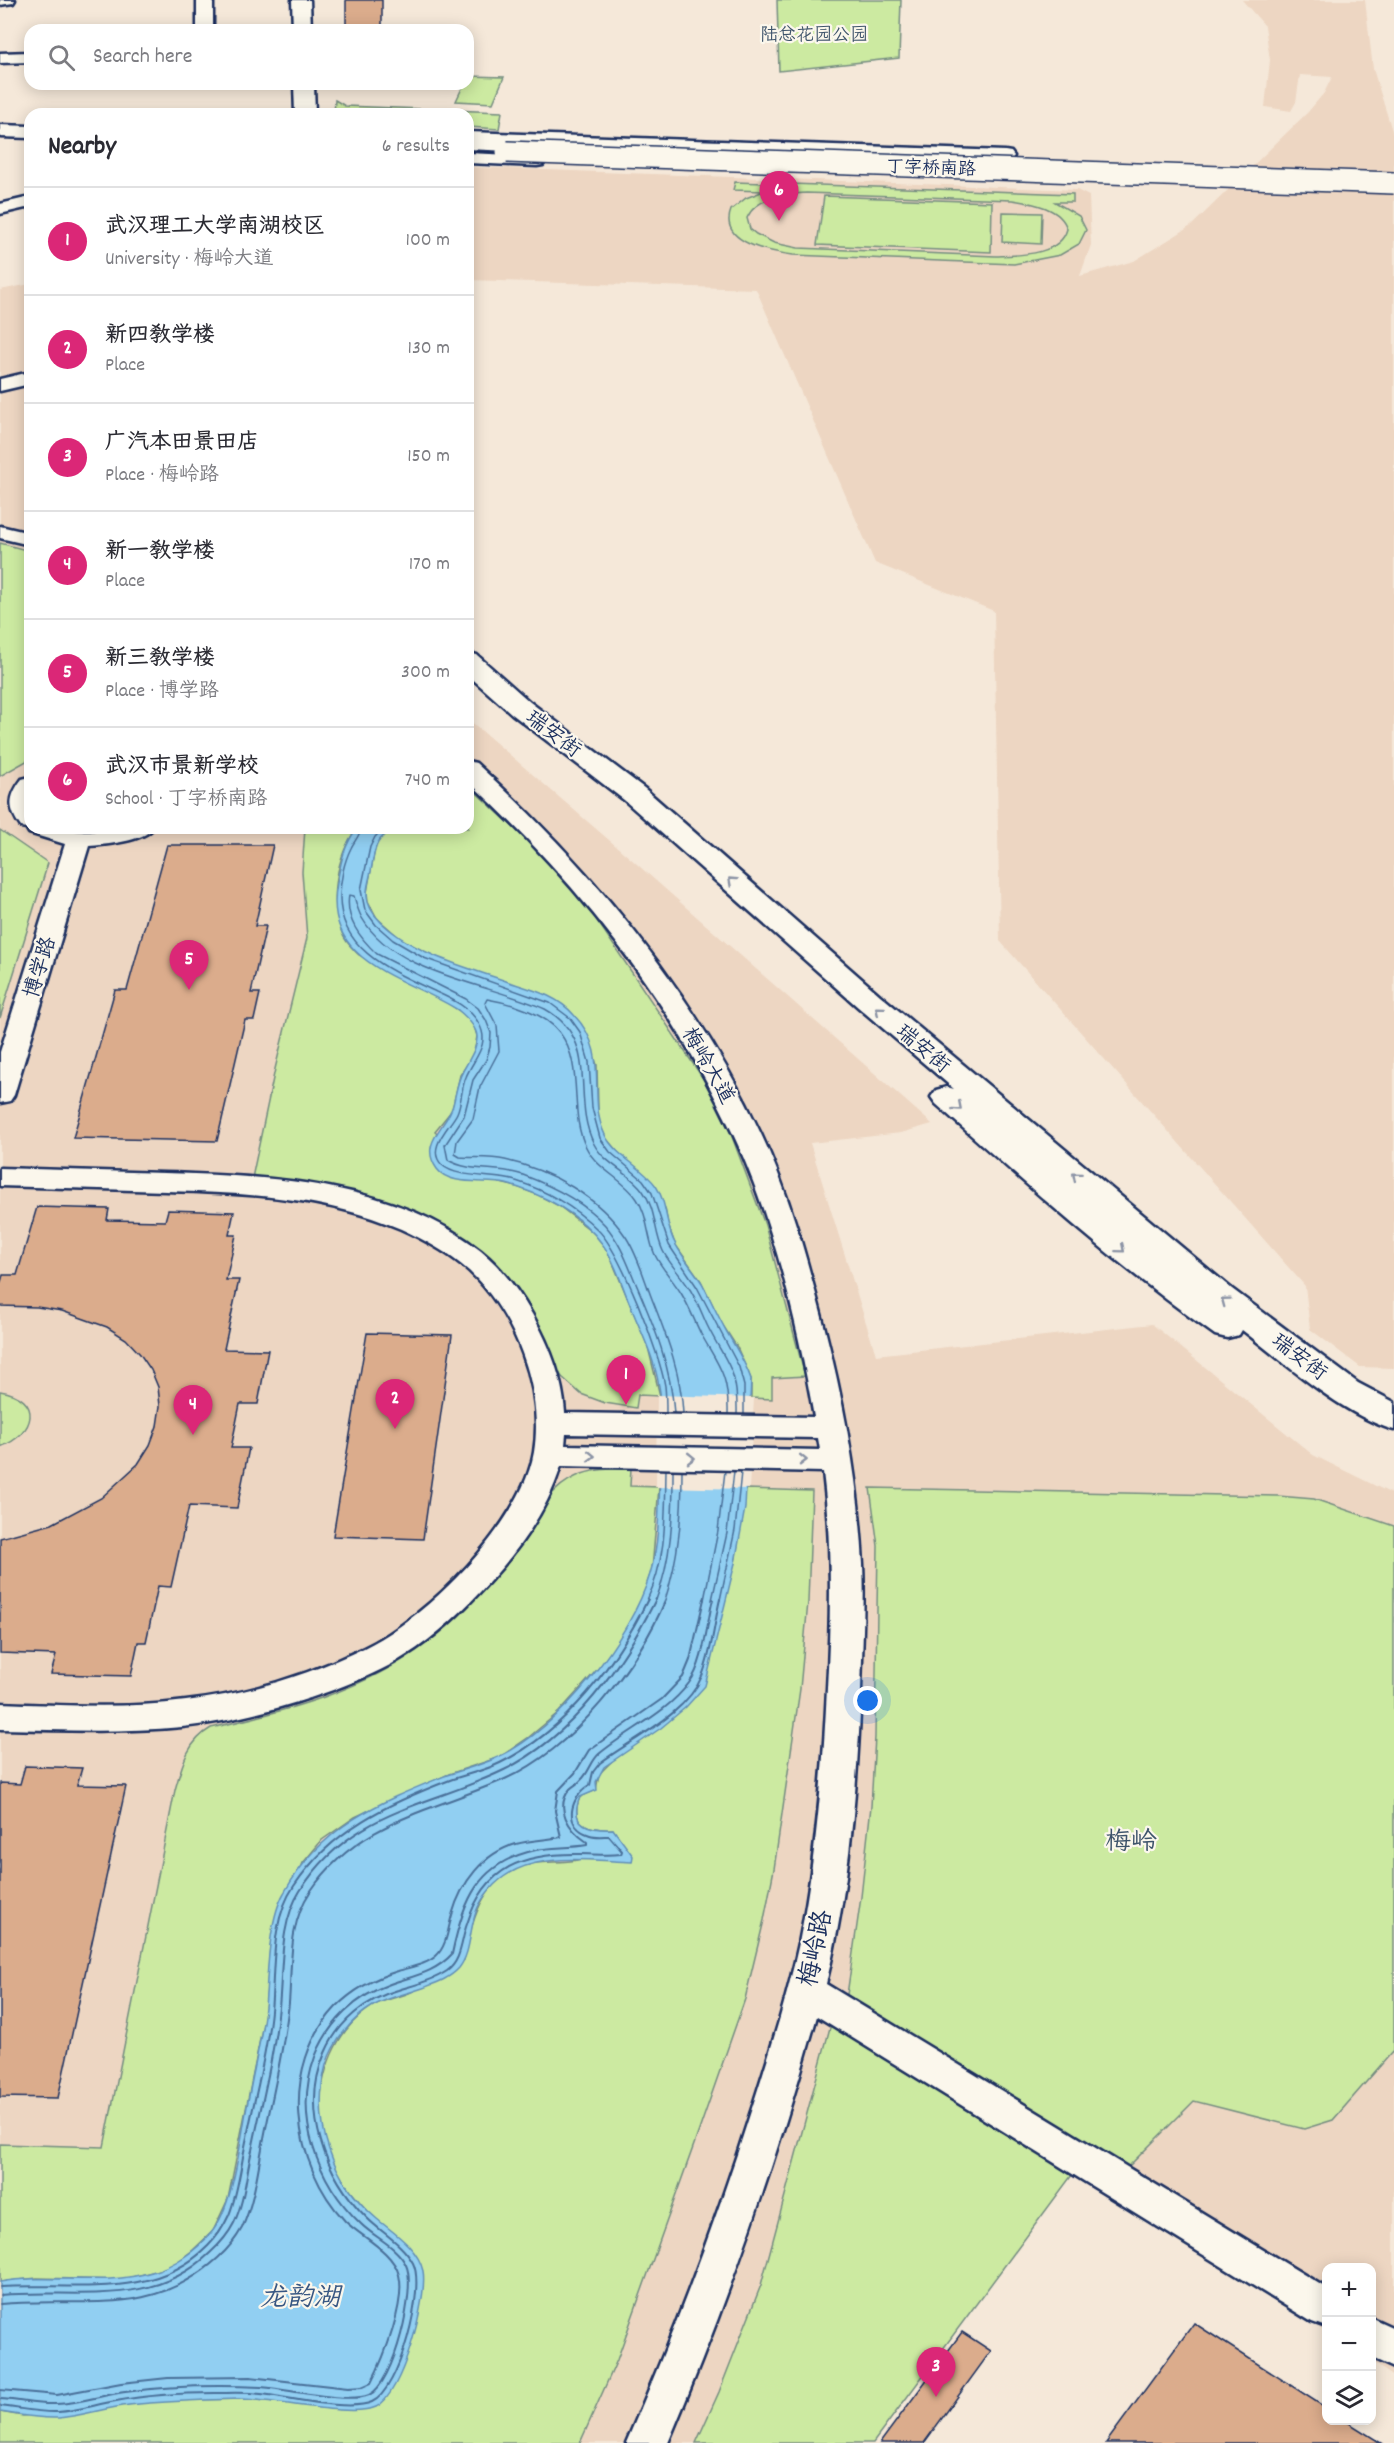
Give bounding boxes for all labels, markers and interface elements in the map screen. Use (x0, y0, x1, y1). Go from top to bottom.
search box (24, 24, 474, 90)
park label: 陆总花园公园 (760, 24, 868, 49)
icon: search (45, 41, 78, 74)
text: Search here (93, 42, 192, 73)
text: Nearby (48, 129, 116, 166)
text: 6 results (382, 133, 450, 161)
street label: 丁字桥南路 (886, 155, 976, 184)
pin: 6 (760, 172, 798, 221)
text: 武汉理工大学南湖校区 (105, 212, 325, 243)
text: 1 (65, 227, 70, 255)
text: 100 m (406, 227, 450, 255)
text: University · 梅岭大道 (105, 246, 273, 274)
text: 新四教学楼 (105, 321, 215, 352)
text: 2 (63, 335, 72, 363)
text: 130 m (408, 335, 450, 363)
text: Place (105, 352, 145, 380)
text: 广汽本田景田店 (105, 428, 259, 459)
text: 3 (63, 443, 72, 471)
text: 150 m (407, 443, 450, 471)
text: Place · 梅岭路 (105, 462, 219, 490)
text: 新一教学楼 (105, 537, 215, 568)
text: 4 (63, 551, 72, 579)
text: 170 m (409, 551, 450, 579)
text: Place (105, 568, 145, 596)
text: 新三教学楼 (105, 644, 215, 675)
text: 5 (63, 659, 72, 687)
text: 300 m (401, 659, 450, 687)
text: Place · 博学路 (105, 678, 219, 706)
street label: 瑞安街 (518, 704, 586, 766)
text: 武汉市景新学校 (105, 752, 259, 783)
text: 6 (63, 767, 72, 795)
text: 740 m (405, 767, 450, 795)
text: School · 丁字桥南路 (105, 786, 267, 814)
one-way arrow (728, 877, 739, 888)
street label: 博学路 (18, 933, 65, 1002)
pin: 5 (170, 940, 208, 990)
one-way arrow (875, 1006, 886, 1017)
street label: 瑞安街 (888, 1019, 956, 1082)
street label: 梅岭大道 (672, 1023, 740, 1110)
one-way arrow (952, 1100, 962, 1111)
one-way arrow (1072, 1172, 1083, 1183)
one-way arrow (1115, 1241, 1126, 1252)
one-way arrow (1221, 1297, 1232, 1308)
street label: 瑞安街 (1264, 1327, 1332, 1389)
pin: 1 (606, 1356, 646, 1405)
pin: 2 (376, 1380, 414, 1429)
pin: 4 (174, 1386, 212, 1435)
one-way arrow (586, 1450, 595, 1462)
one-way arrow (687, 1452, 696, 1464)
one-way arrow (799, 1454, 808, 1466)
your location (853, 1686, 882, 1715)
park label: 梅岭 (1105, 1825, 1157, 1862)
street label: 梅岭路 (791, 1907, 844, 1991)
map controls (1322, 2263, 1376, 2425)
button: + (1322, 2263, 1376, 2317)
water label: 龙韵湖 (260, 2280, 343, 2319)
button: − (1322, 2317, 1376, 2371)
pin: 3 (916, 2348, 956, 2397)
button: layers (1322, 2371, 1376, 2425)

